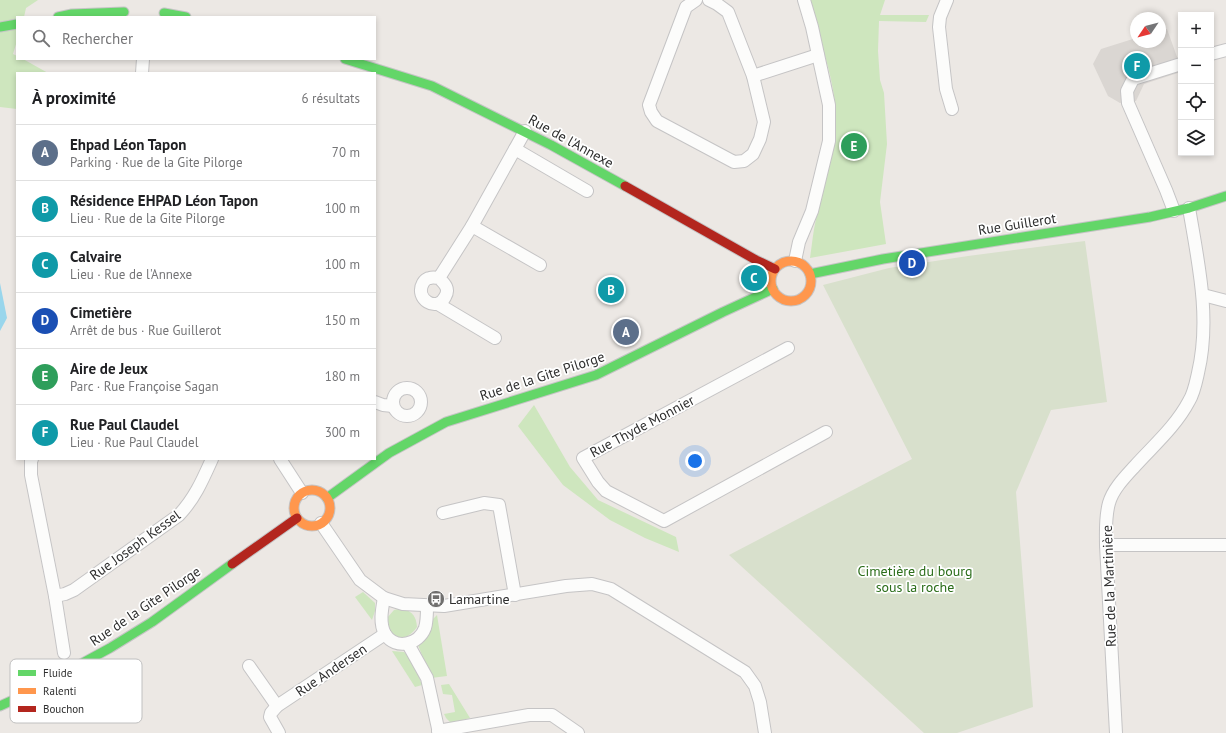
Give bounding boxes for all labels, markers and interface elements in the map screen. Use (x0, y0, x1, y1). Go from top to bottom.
north arrow (1130, 12, 1166, 48)
map controls (1178, 12, 1214, 156)
button: + (1178, 12, 1214, 48)
search box (16, 16, 376, 60)
icon: search (30, 27, 52, 49)
text: Rechercher (62, 29, 133, 48)
button: − (1178, 48, 1214, 84)
pin: F (1124, 51, 1150, 81)
button: locate (1178, 84, 1214, 120)
text: À proximité (32, 87, 116, 109)
text: 6 résultats (301, 90, 360, 107)
street label: Rue de l'Annexe (525, 110, 617, 172)
button: layers (1178, 120, 1214, 156)
pin: E (841, 131, 867, 161)
text: Ehpad Léon Tapon (70, 135, 186, 154)
text: A (41, 144, 49, 161)
text: 70 m (332, 144, 360, 161)
text: Parking · Rue de la Gite Pilorge (70, 154, 243, 171)
text: Résidence EHPAD Léon Tapon (70, 191, 258, 210)
text: B (41, 200, 49, 217)
text: 100 m (325, 200, 360, 217)
street label: Rue Guillerot (977, 209, 1058, 239)
text: Lieu · Rue de la Gite Pilorge (70, 210, 225, 227)
text: Calvaire (70, 247, 122, 266)
pin: D (899, 248, 925, 278)
text: C (41, 256, 49, 273)
text: 100 m (325, 256, 360, 273)
pin: C (741, 263, 767, 293)
text: Lieu · Rue de l'Annexe (70, 266, 192, 283)
pin: B (598, 275, 624, 305)
text: Cimetière (70, 303, 132, 322)
text: D (41, 312, 49, 329)
text: 150 m (325, 312, 360, 329)
pin: A (613, 317, 639, 347)
text: Arrêt de bus · Rue Guillerot (70, 322, 221, 339)
street label: Rue de la Gite Pilorge (477, 347, 607, 405)
text: Aire de Jeux (70, 359, 148, 378)
text: E (42, 368, 48, 385)
text: 180 m (325, 368, 360, 385)
text: Parc · Rue Françoise Sagan (70, 378, 219, 395)
street label: Rue Thyde Monnier (587, 391, 698, 461)
text: Rue Paul Claudel (70, 415, 179, 434)
text: F (42, 424, 48, 441)
text: 300 m (325, 424, 360, 441)
text: Lieu · Rue Paul Claudel (70, 434, 199, 451)
your location (685, 451, 705, 471)
street label: Rue Joseph Kessel (86, 506, 184, 584)
street label: Rue de la Martinière (1098, 525, 1120, 647)
street label: Rue de la Gite Pilorge (86, 562, 204, 650)
park label: Cimetière du bourg sous la roche (857, 562, 973, 596)
bus stop icon: Lamartine (426, 589, 446, 609)
place label: Lamartine (449, 590, 510, 608)
street label: Rue Andersen (292, 640, 370, 700)
legend (10, 659, 142, 723)
text: Fluide (43, 666, 73, 680)
text: Ralenti (43, 684, 76, 698)
text: Bouchon (43, 702, 84, 716)

